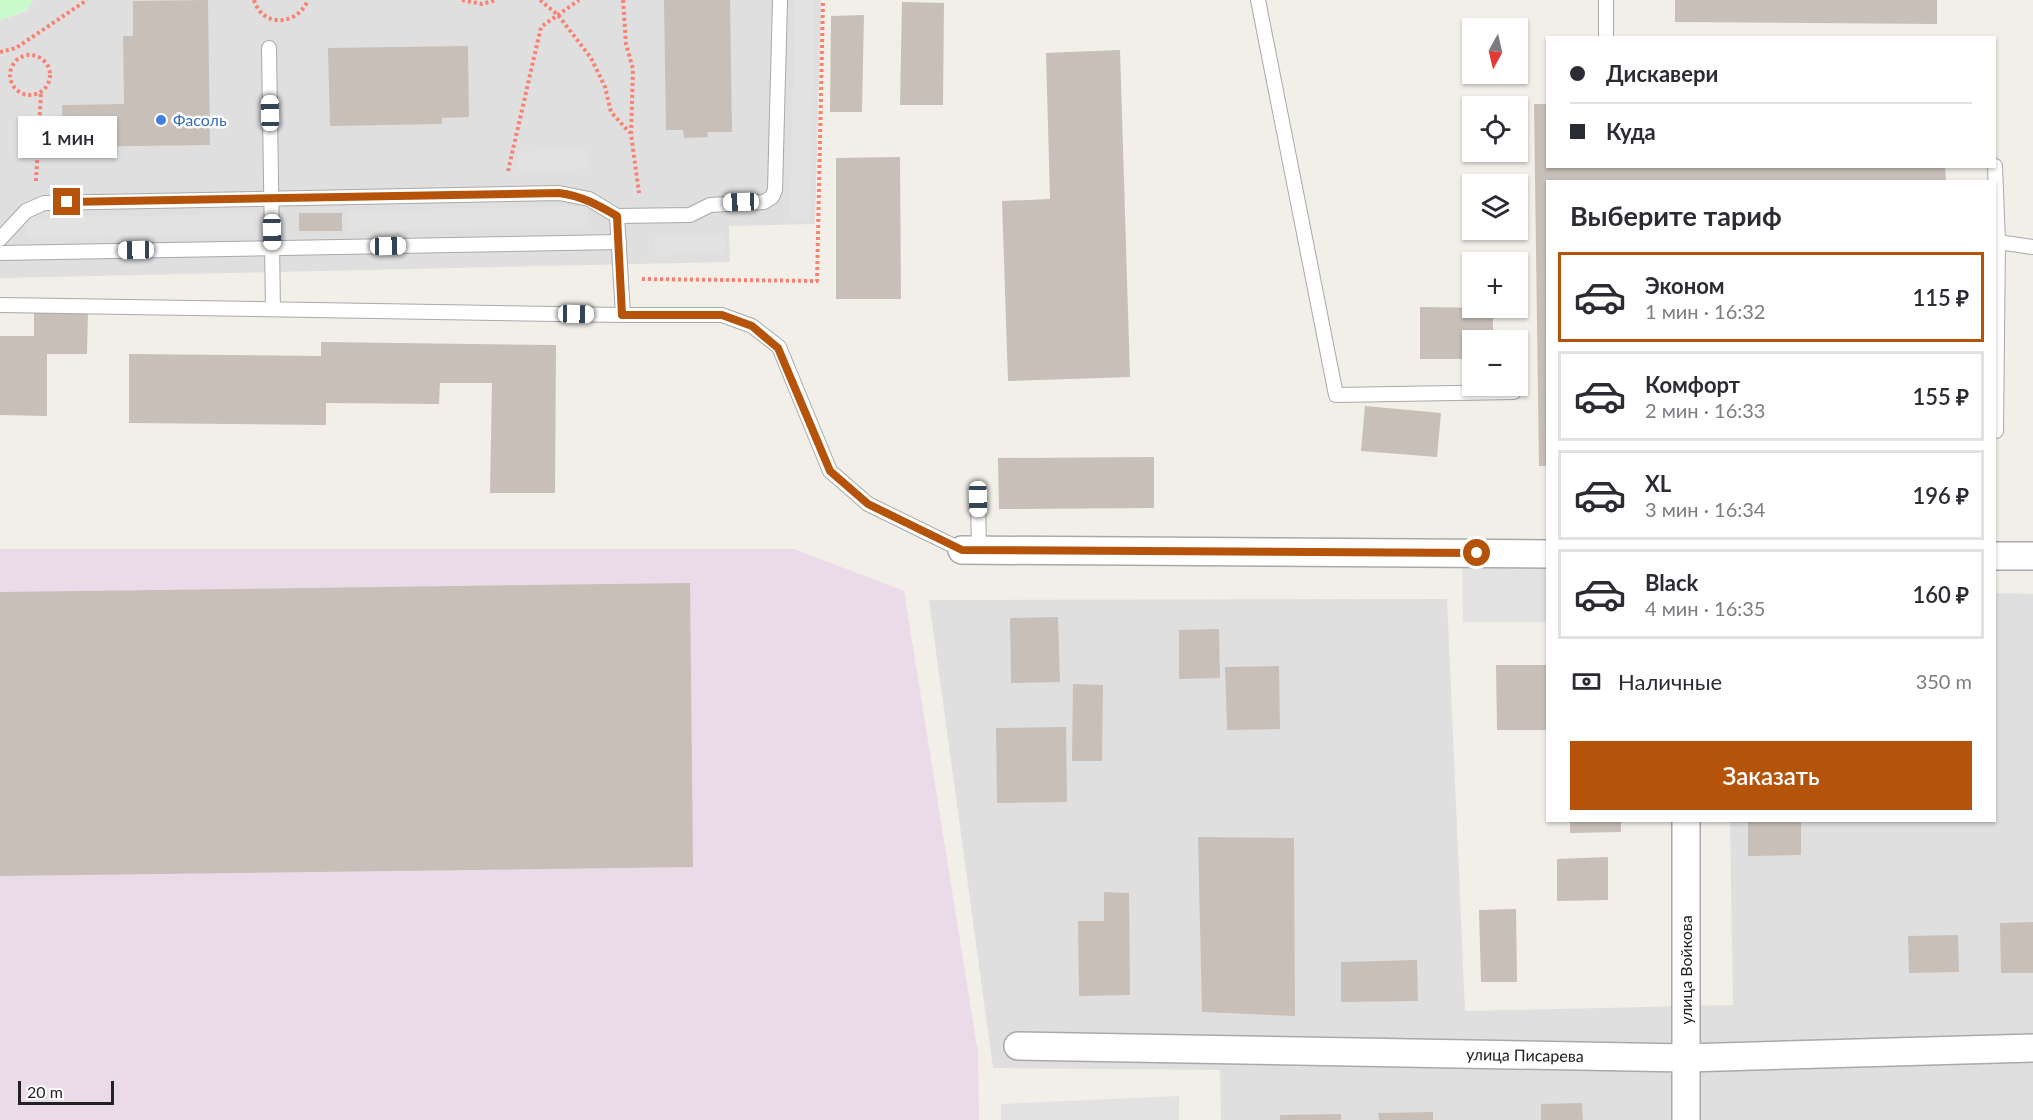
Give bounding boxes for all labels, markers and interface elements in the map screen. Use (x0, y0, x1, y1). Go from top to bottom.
north arrow (1462, 18, 1528, 84)
map controls (1462, 18, 1528, 396)
text: Дискавери (1606, 60, 1718, 87)
car (261, 95, 279, 131)
button: locate (1462, 96, 1528, 162)
place label: Фасоль (173, 110, 227, 129)
marker: Фасоль (154, 113, 168, 127)
callout: 1 мин (17, 115, 116, 157)
text: Куда (1606, 118, 1656, 145)
text: 1 мин (41, 125, 94, 149)
button: layers (1462, 174, 1528, 240)
route end (53, 188, 80, 215)
car (723, 192, 759, 212)
text: Выберите тариф (1570, 199, 1782, 232)
car (263, 214, 281, 250)
car (370, 237, 406, 255)
car (118, 241, 154, 259)
button: + (1462, 252, 1528, 318)
icon: car (1573, 270, 1627, 324)
text: Эконом (1645, 272, 1725, 299)
text: 115 ₽ (1912, 284, 1969, 311)
text: 1 мин · 16:32 (1645, 299, 1765, 323)
car (558, 305, 594, 323)
button: − (1462, 330, 1528, 396)
icon: car (1573, 369, 1627, 423)
text: Комфорт (1645, 371, 1740, 398)
text: 155 ₽ (1912, 383, 1969, 410)
text: 2 мин · 16:33 (1645, 398, 1765, 422)
icon: car (1573, 468, 1627, 522)
text: XL (1645, 470, 1671, 497)
car (969, 481, 987, 517)
text: 196 ₽ (1912, 482, 1969, 509)
text: 3 мин · 16:34 (1645, 497, 1765, 521)
route start (1463, 539, 1490, 566)
icon: car (1573, 567, 1627, 621)
text: Black (1645, 569, 1698, 596)
text: 160 ₽ (1912, 581, 1969, 608)
text: 4 мин · 16:35 (1645, 596, 1765, 620)
icon: cash (1570, 665, 1603, 698)
text: Наличные (1618, 668, 1722, 695)
text: 350 m (1916, 669, 1972, 693)
button: Заказать (1570, 741, 1972, 810)
street label: улица Войкова (1676, 915, 1695, 1025)
street label: улица Писарева (1466, 1044, 1584, 1065)
scale bar (18, 1078, 114, 1106)
text: 20 m (27, 1082, 63, 1101)

